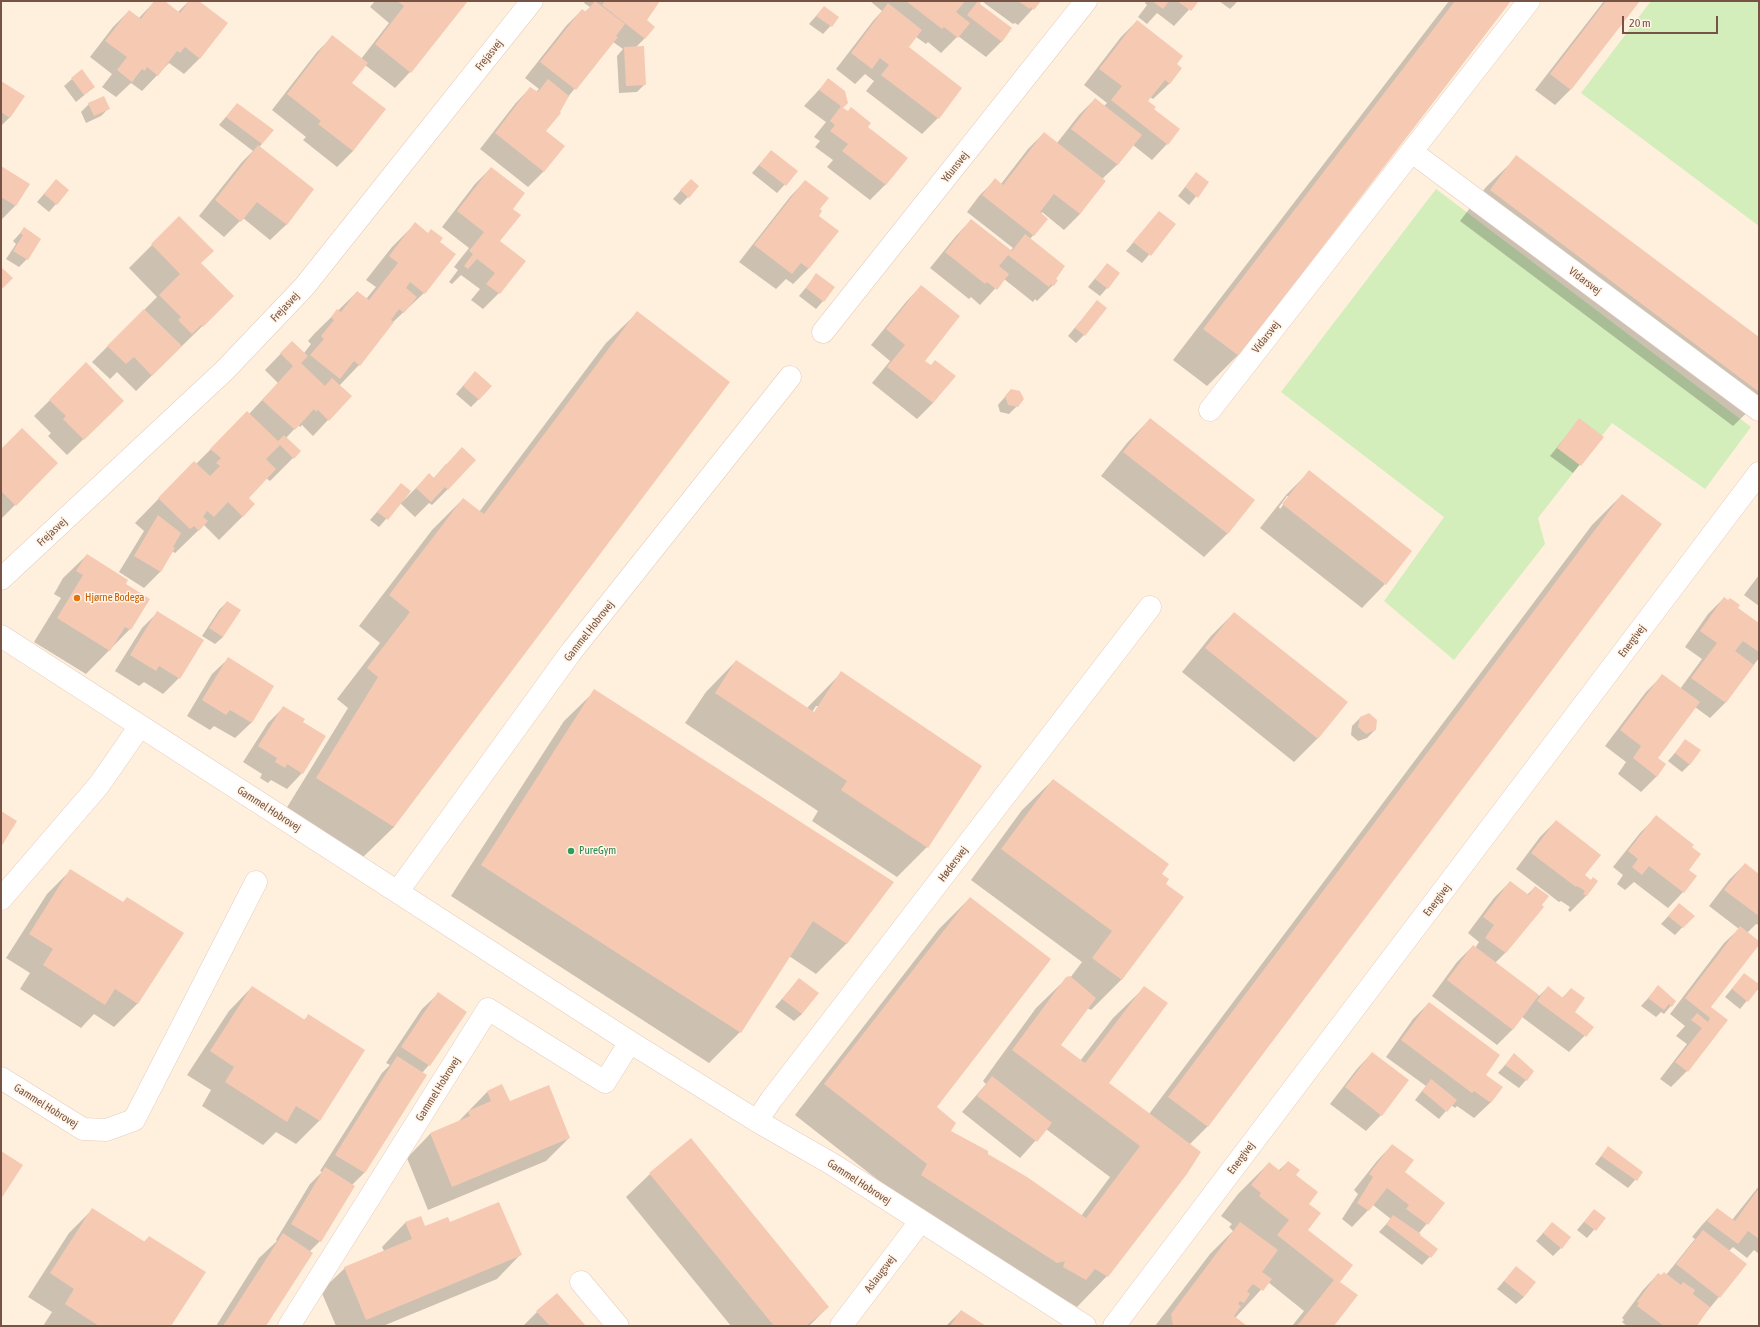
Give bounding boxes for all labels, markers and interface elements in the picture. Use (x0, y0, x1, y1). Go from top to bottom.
scale bar (1624, 8, 1720, 34)
text: 20 m (1629, 16, 1651, 30)
street label: Frejasvej (473, 37, 505, 73)
street label: Ydunsvej (939, 149, 971, 185)
street label: Vidarsvej (1566, 264, 1604, 298)
street label: Frejasvej (268, 289, 302, 325)
street label: Vidarsvej (1249, 318, 1283, 356)
street label: Frejasvej (34, 515, 70, 549)
place label: Hjørne Bodega (85, 591, 144, 605)
marker: Hjørne Bodega (72, 593, 82, 603)
street label: Gammel Hobrovej (561, 598, 617, 664)
street label: Energivej (1616, 622, 1648, 660)
street label: Gammel Hobrovej (235, 784, 303, 834)
place label: PureGym (579, 844, 616, 858)
street label: Hødersvej (935, 844, 971, 884)
marker: PureGym (566, 846, 576, 856)
street label: Energivej (1421, 881, 1453, 919)
street label: Gammel Hobrovej (413, 1054, 463, 1124)
street label: Gammel Hobrovej (11, 1081, 81, 1131)
street label: Energivej (1225, 1139, 1257, 1177)
street label: Gammel Hobrovej (825, 1157, 893, 1207)
street label: Aslaugsvej (862, 1253, 898, 1295)

